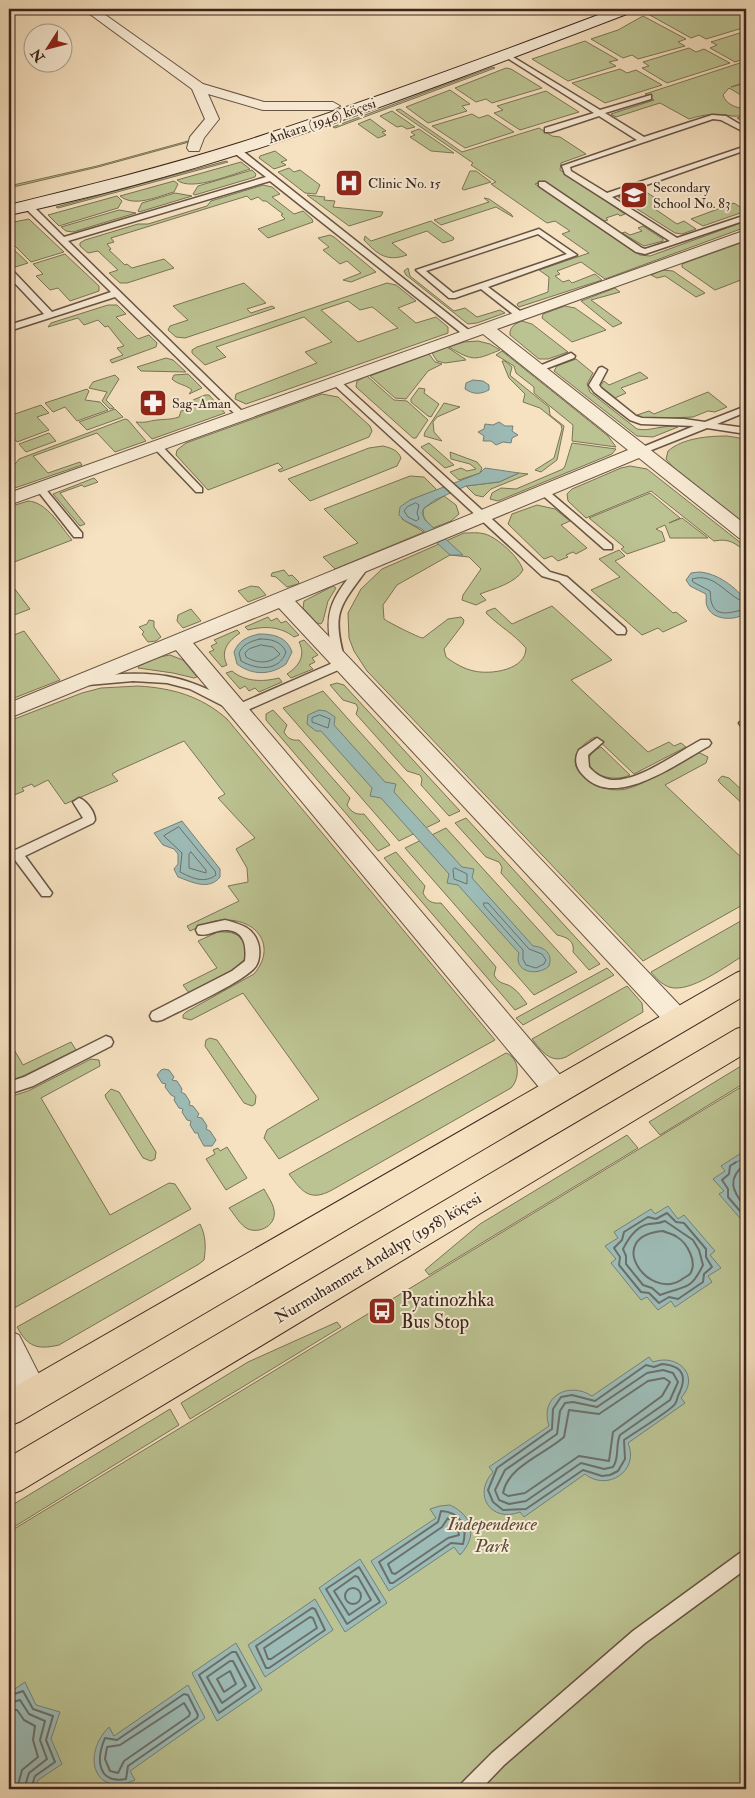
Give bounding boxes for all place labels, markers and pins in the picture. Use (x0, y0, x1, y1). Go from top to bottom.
hospital icon: Clinic No. 15 (334, 168, 364, 198)
place label: Clinic No. 15 (368, 175, 442, 192)
place label: Secondary School No. 83 (653, 179, 730, 212)
school or university icon: Secondary School No. 83 (619, 180, 649, 210)
pharmacy icon: Sag-Aman (138, 388, 168, 418)
place label: Sag-Aman (172, 395, 231, 412)
place label: Pyatinozhka Bus Stop (401, 1288, 494, 1335)
bus stop icon: Pyatinozhka Bus Stop (367, 1296, 397, 1326)

